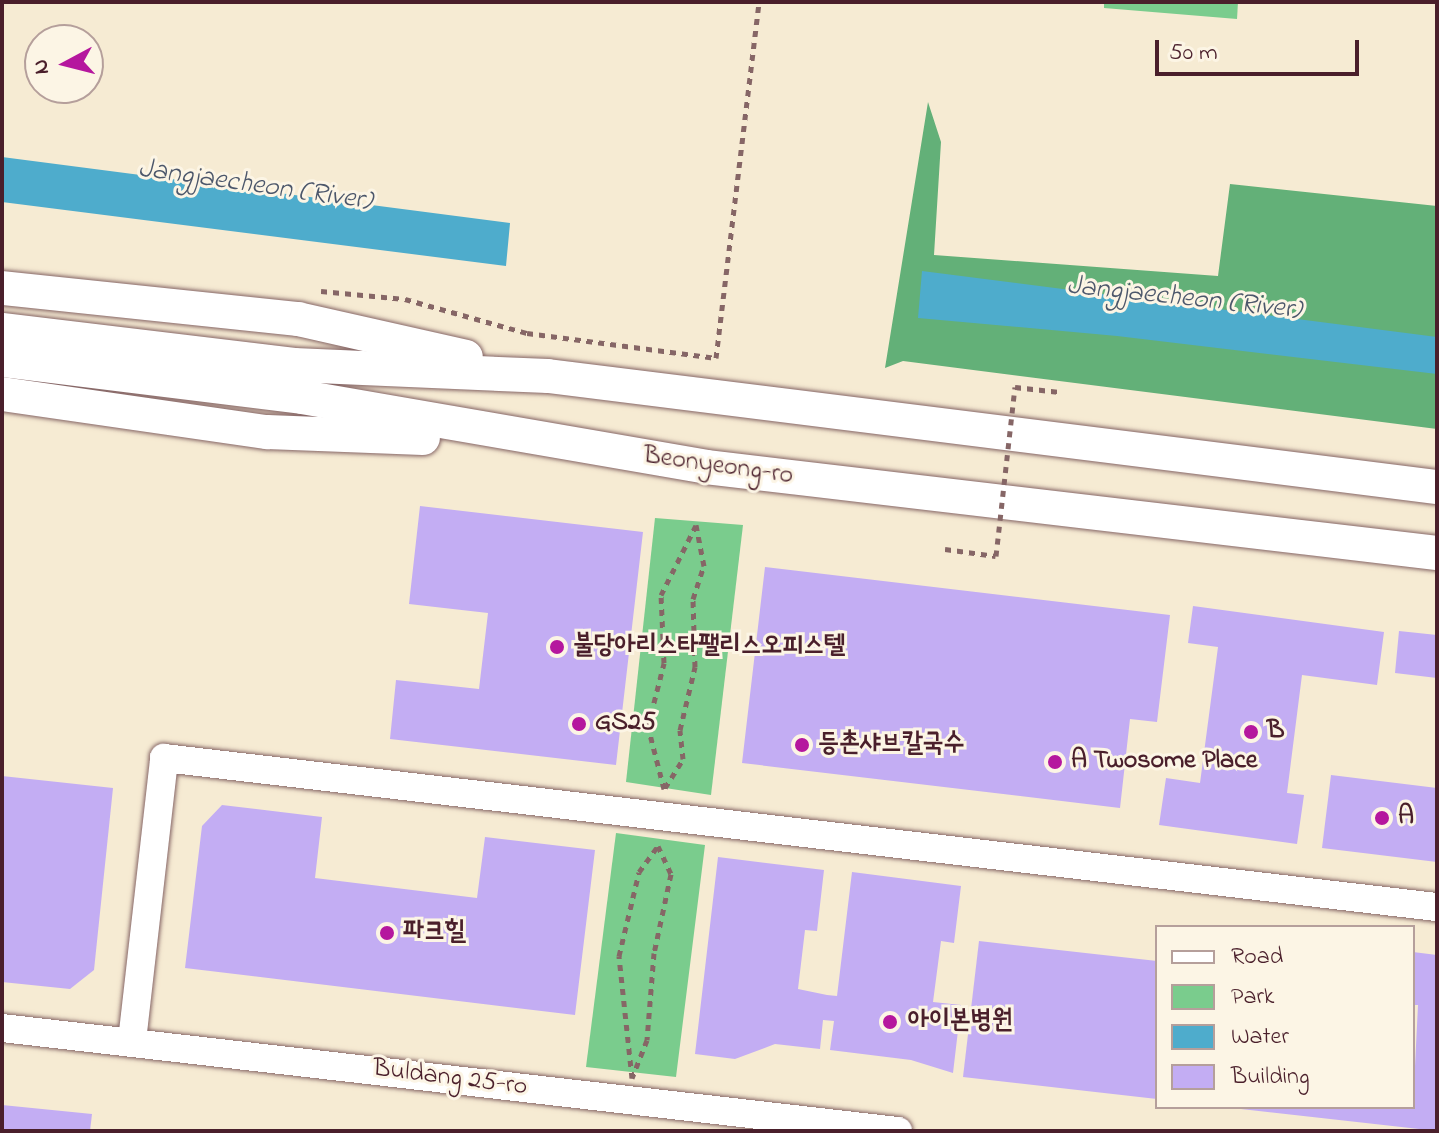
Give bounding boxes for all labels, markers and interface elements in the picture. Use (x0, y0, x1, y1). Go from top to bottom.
north arrow (24, 24, 104, 104)
scale bar (1159, 24, 1363, 74)
text: 50 m (1169, 36, 1218, 71)
text: N (25, 57, 59, 76)
water label: Jangjaecheon (River) (136, 153, 374, 219)
water label: Jangjaecheon (River) (1065, 270, 1303, 328)
street label: Beonyeong-ro (641, 441, 795, 493)
place label: 불당아리스타팰리스오피스텔 (573, 631, 845, 663)
marker: 불당아리스타팰리스오피스텔 (548, 638, 566, 656)
place label: GS25 (595, 708, 656, 740)
marker: GS25 (570, 715, 588, 733)
place label: B (1267, 716, 1284, 748)
marker: B (1242, 723, 1260, 741)
place label: 등촌샤브칼국수 (818, 729, 964, 761)
marker: 등촌샤브칼국수 (793, 736, 811, 754)
place label: A Twosome Place (1071, 746, 1257, 778)
marker: A Twosome Place (1046, 753, 1064, 771)
place label: A (1398, 802, 1414, 834)
marker: A (1373, 809, 1391, 827)
place label: 파크힐 (403, 917, 466, 949)
marker: 파크힐 (378, 924, 396, 942)
legend (1155, 925, 1415, 1109)
text: Road (1231, 940, 1283, 975)
text: Park (1231, 980, 1274, 1015)
place label: 아이본병원 (908, 1006, 1013, 1038)
marker: 아이본병원 (879, 1011, 901, 1033)
text: Water (1231, 1020, 1289, 1055)
street label: Buldang 25-ro (371, 1054, 529, 1104)
text: Building (1231, 1060, 1310, 1095)

